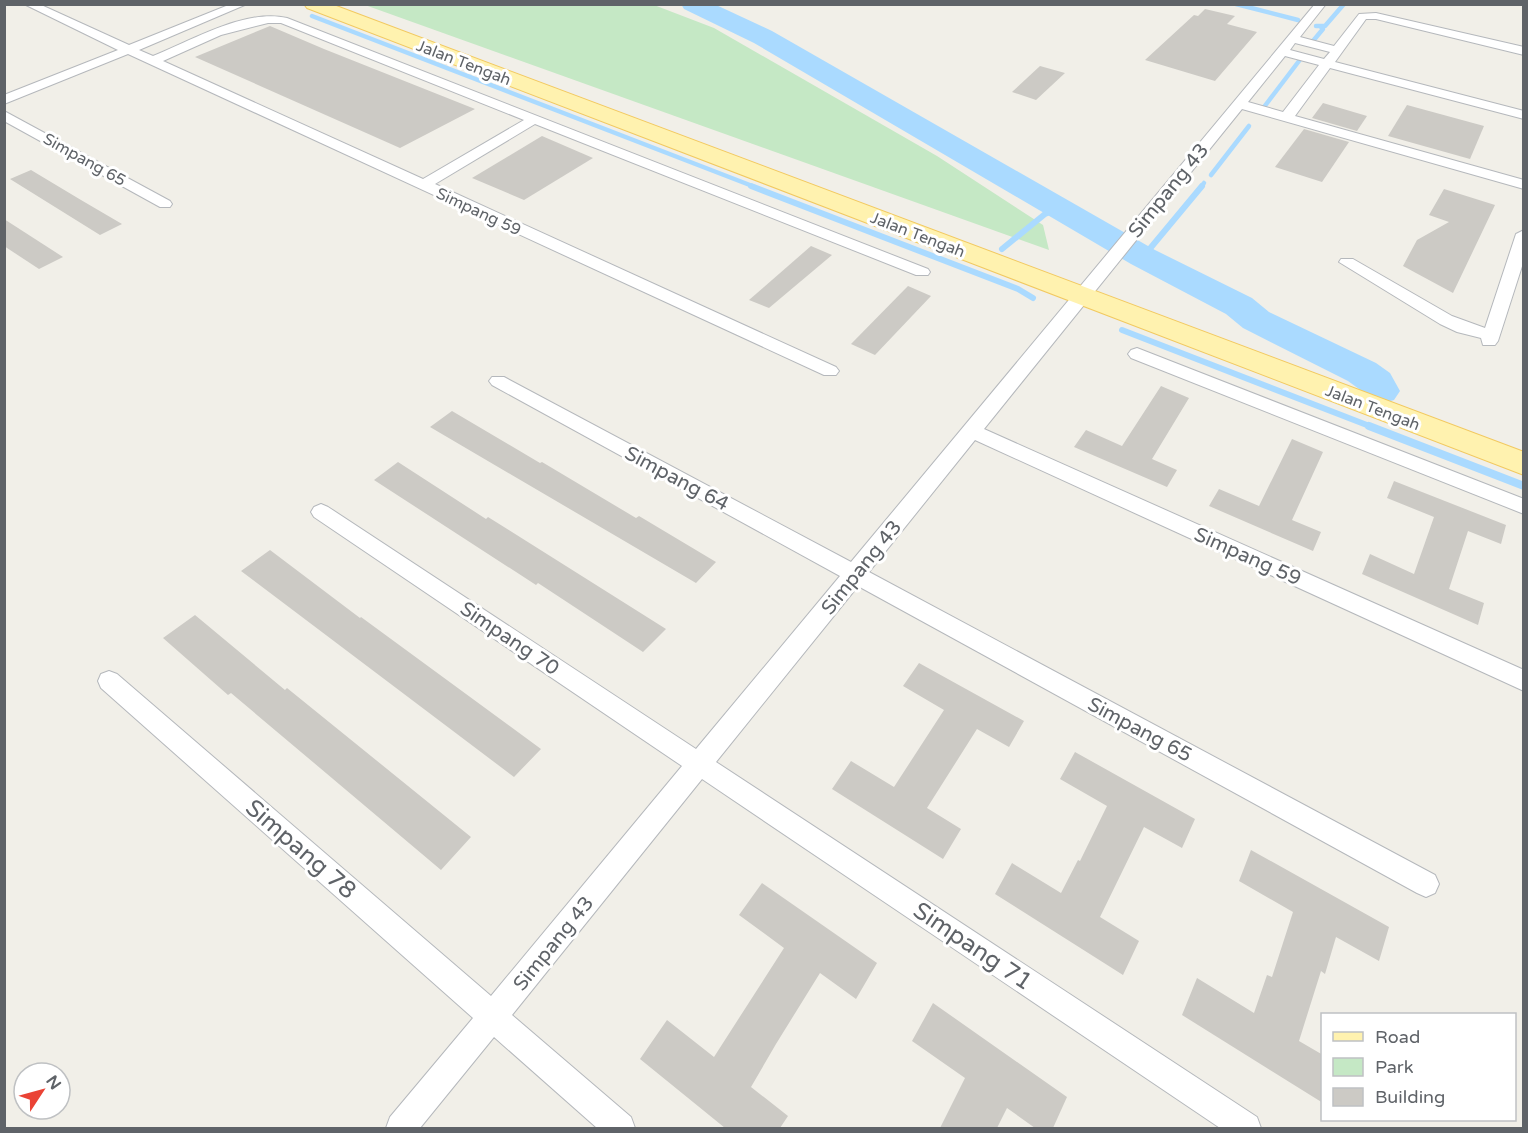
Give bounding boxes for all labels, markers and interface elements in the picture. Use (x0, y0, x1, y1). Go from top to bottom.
street label: Jalan Tengah (414, 36, 514, 90)
street label: Simpang 65 (40, 129, 129, 191)
street label: Simpang 43 (1123, 139, 1214, 243)
street label: Simpang 59 (433, 183, 524, 240)
street label: Jalan Tengah (868, 208, 968, 262)
street label: Jalan Tengah (1323, 381, 1423, 435)
street label: Simpang 64 (620, 441, 733, 516)
street label: Simpang 43 (816, 516, 907, 620)
street label: Simpang 59 (1190, 523, 1305, 591)
street label: Simpang 70 (455, 597, 564, 681)
street label: Simpang 65 (1083, 692, 1196, 767)
street label: Simpang 78 (239, 793, 362, 905)
street label: Simpang 43 (508, 892, 599, 996)
street label: Simpang 71 (908, 896, 1038, 997)
legend (1321, 1013, 1516, 1121)
text: Road (1375, 1026, 1420, 1048)
text: Park (1375, 1056, 1414, 1078)
north arrow (12, 1061, 72, 1121)
text: N (41, 1072, 65, 1094)
text: Building (1375, 1086, 1445, 1108)

